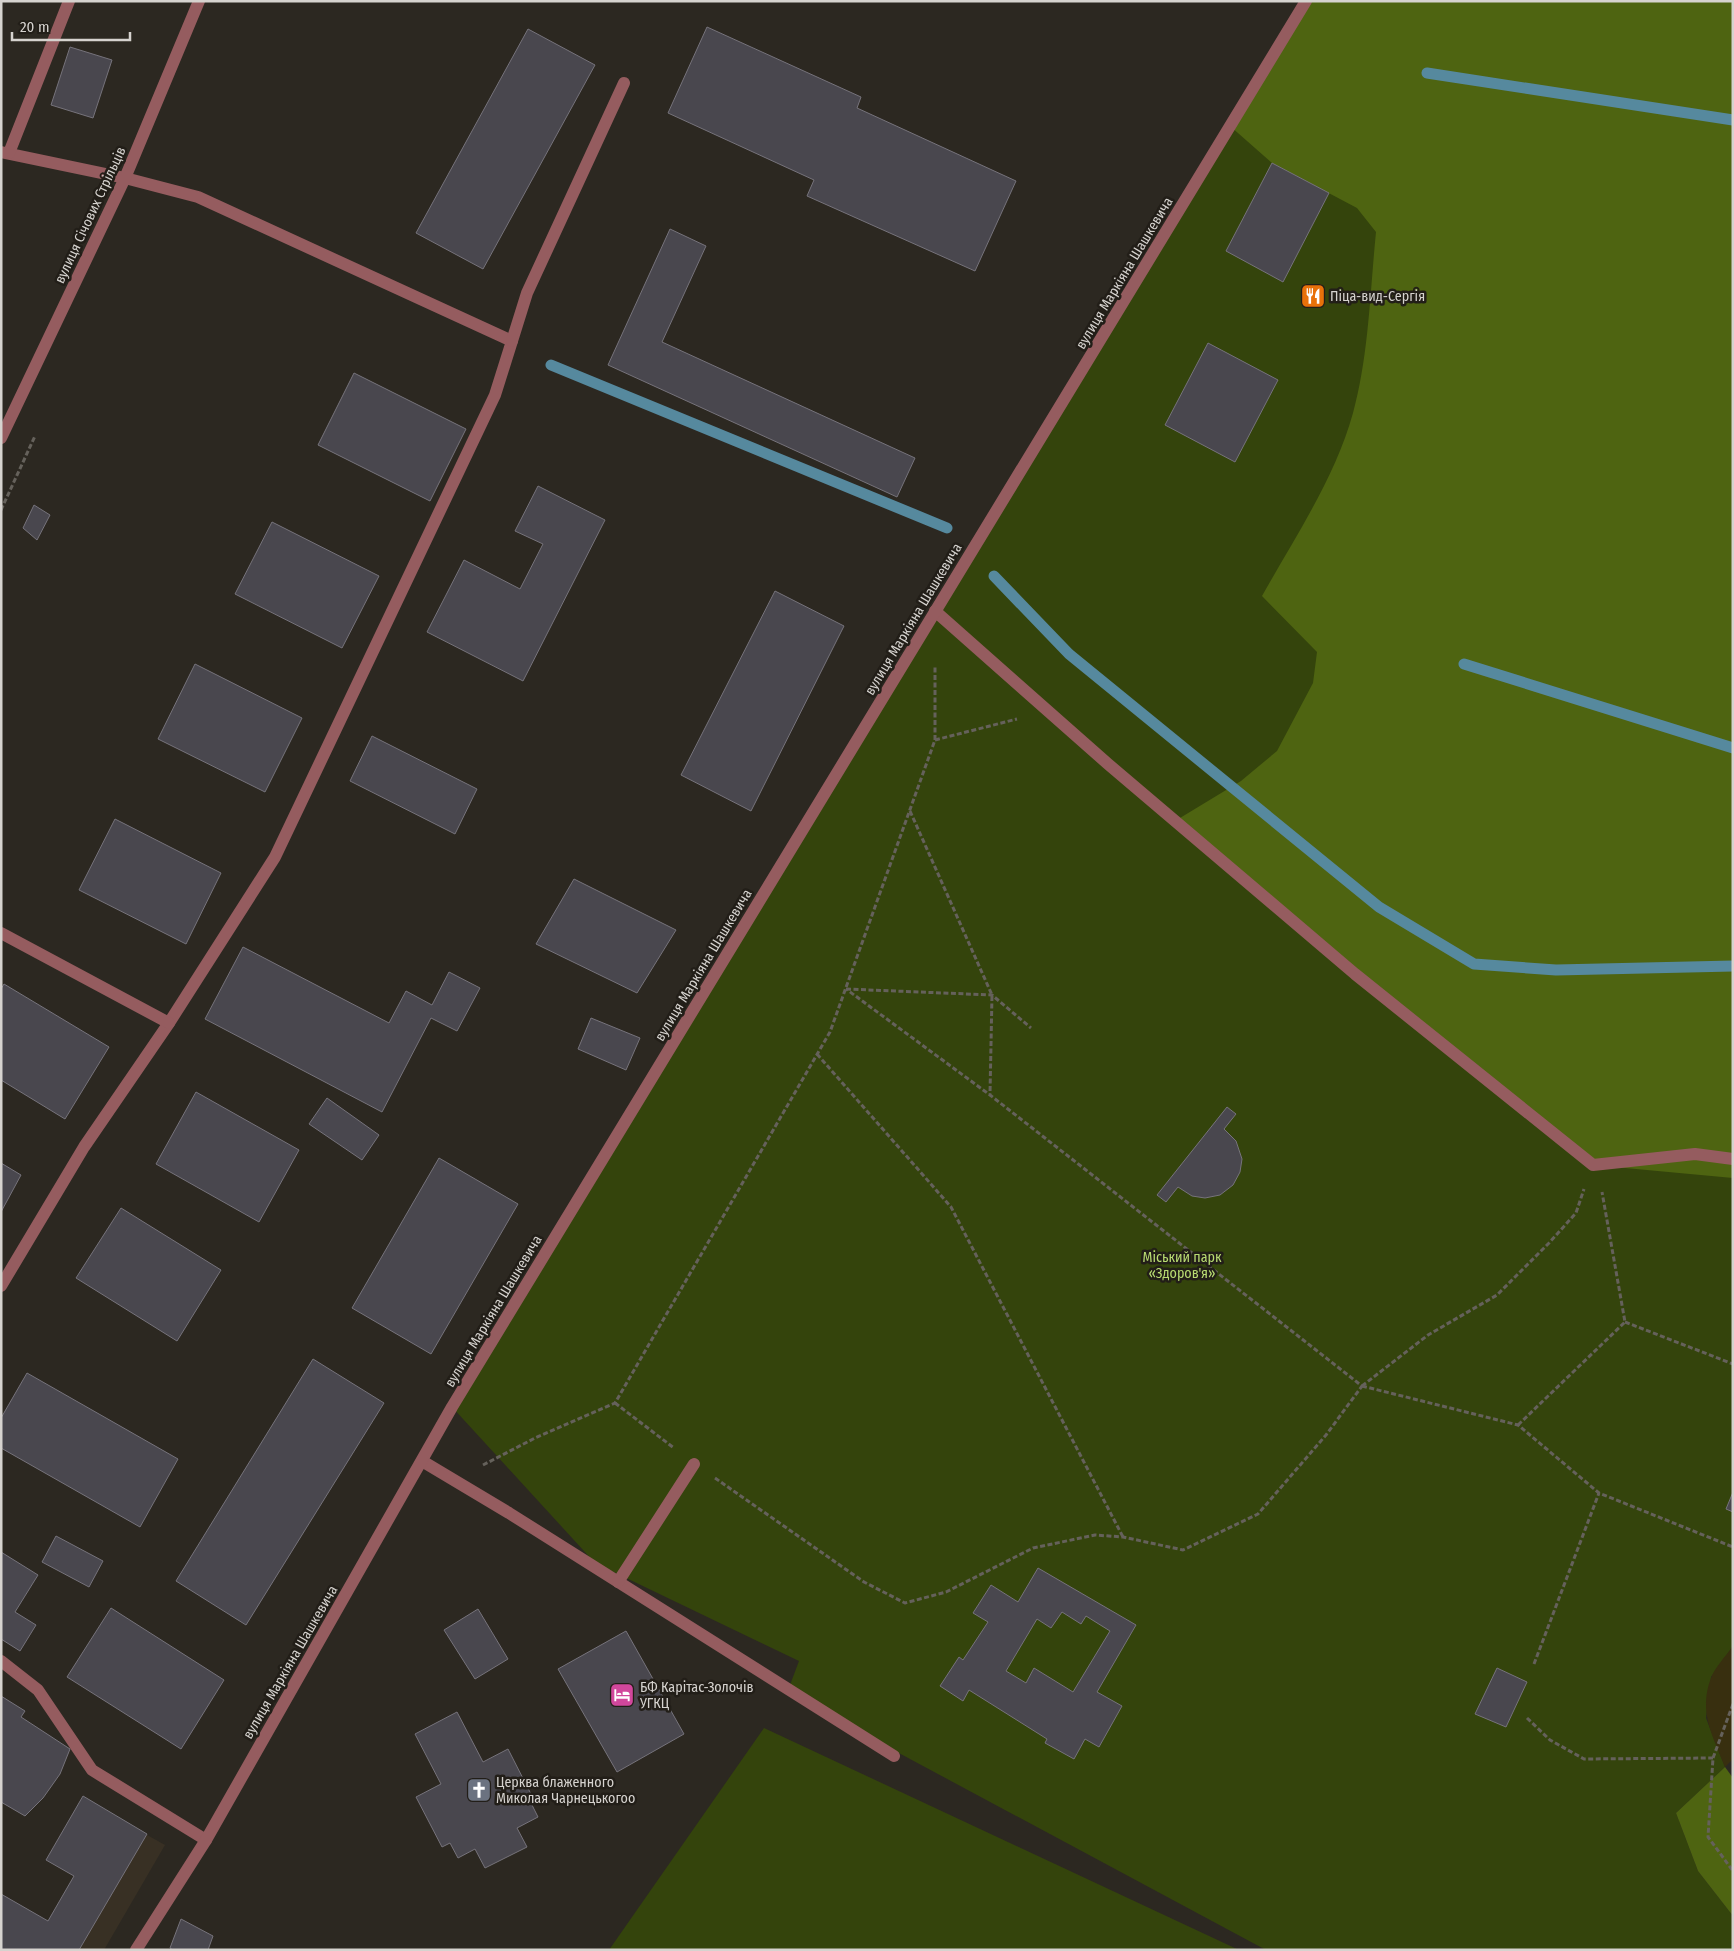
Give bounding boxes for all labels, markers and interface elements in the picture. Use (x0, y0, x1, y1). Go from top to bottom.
scale bar (12, 10, 130, 42)
text: 20 m (20, 18, 50, 36)
street label: вулиця Січових Стрільців (51, 144, 130, 286)
street label: вулиця Маркіяна Шашкевича (1072, 194, 1177, 352)
restaurant icon: Піца-вид-Сергія (1300, 283, 1326, 309)
place label: Піца-вид-Сергія (1330, 288, 1425, 305)
street label: вулиця Маркіяна Шашкевича (861, 540, 966, 698)
street label: вулиця Маркіяна Шашкевича (651, 886, 756, 1044)
street label: вулиця Маркіяна Шашкевича (441, 1232, 546, 1390)
park label: Міський парк «Здоров'я» (1142, 1249, 1222, 1282)
street label: вулиця Маркіяна Шашкевича (239, 1582, 341, 1742)
place label: БФ Карітас-Золочів УГКЦ (639, 1679, 754, 1712)
hotel icon: БФ Карітас-Золочів УГКЦ (609, 1682, 635, 1708)
place label: Церква блаженного Миколая Чарнецькогоо (496, 1774, 635, 1807)
church icon: Церква блаженного Миколая Чарнецькогоо (466, 1777, 492, 1803)

